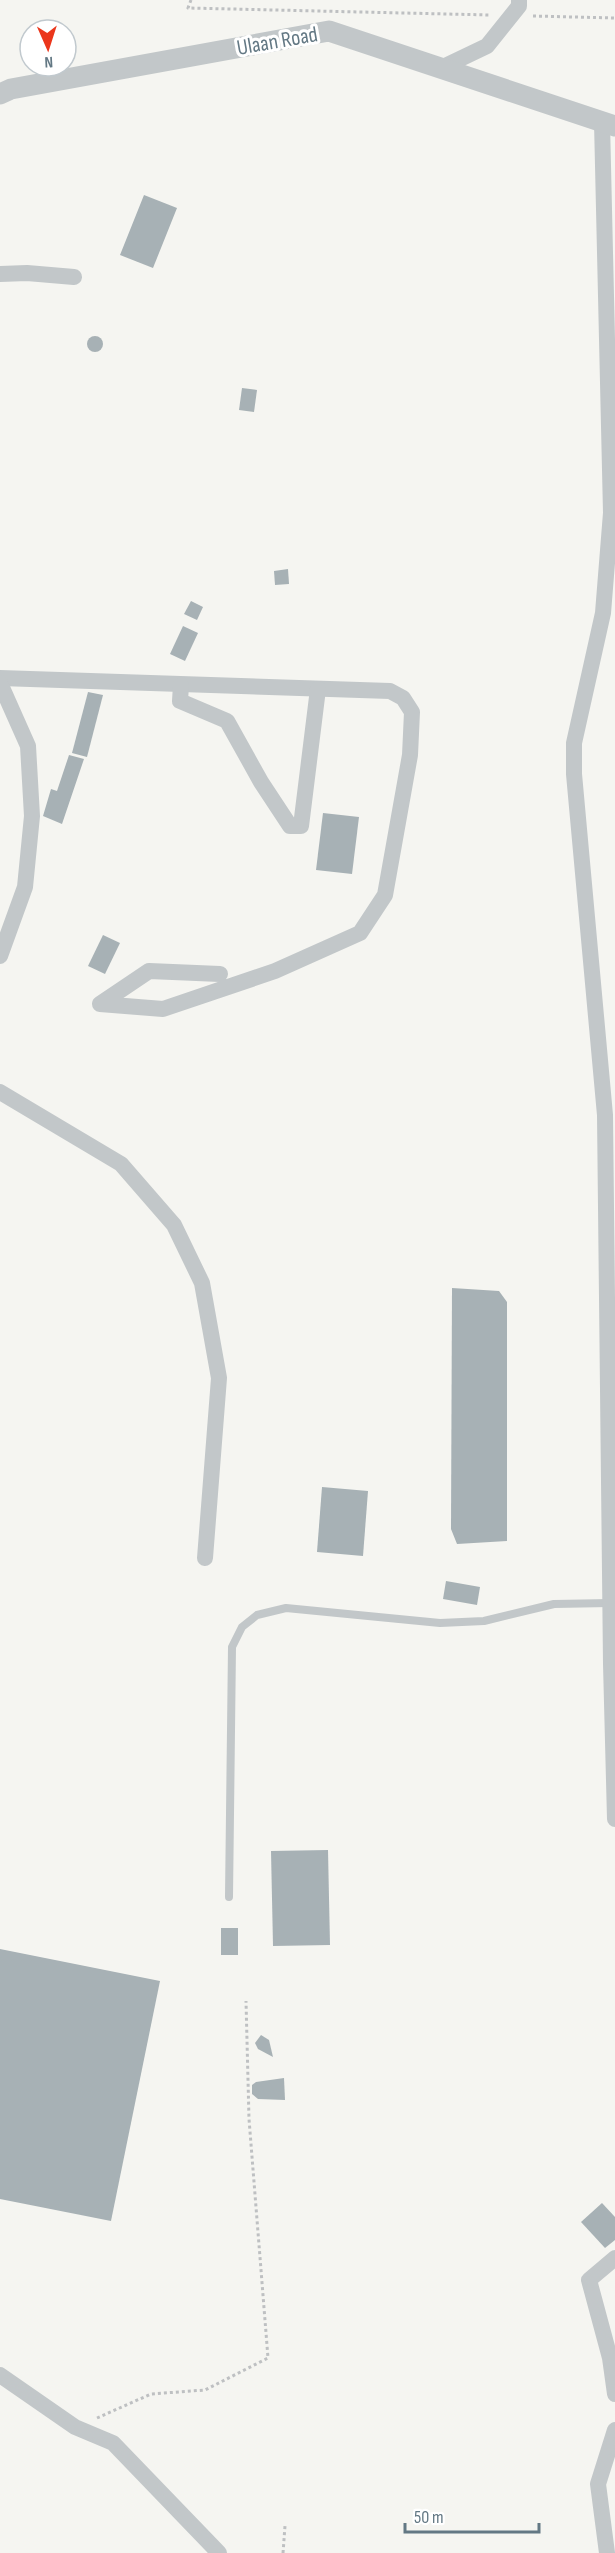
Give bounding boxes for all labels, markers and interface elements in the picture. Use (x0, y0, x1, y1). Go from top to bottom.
north arrow (18, 18, 78, 78)
street label: Ulaan Road (235, 21, 320, 62)
text: N (44, 52, 53, 71)
scale bar (405, 2496, 538, 2534)
text: 50 m (414, 2507, 444, 2528)

